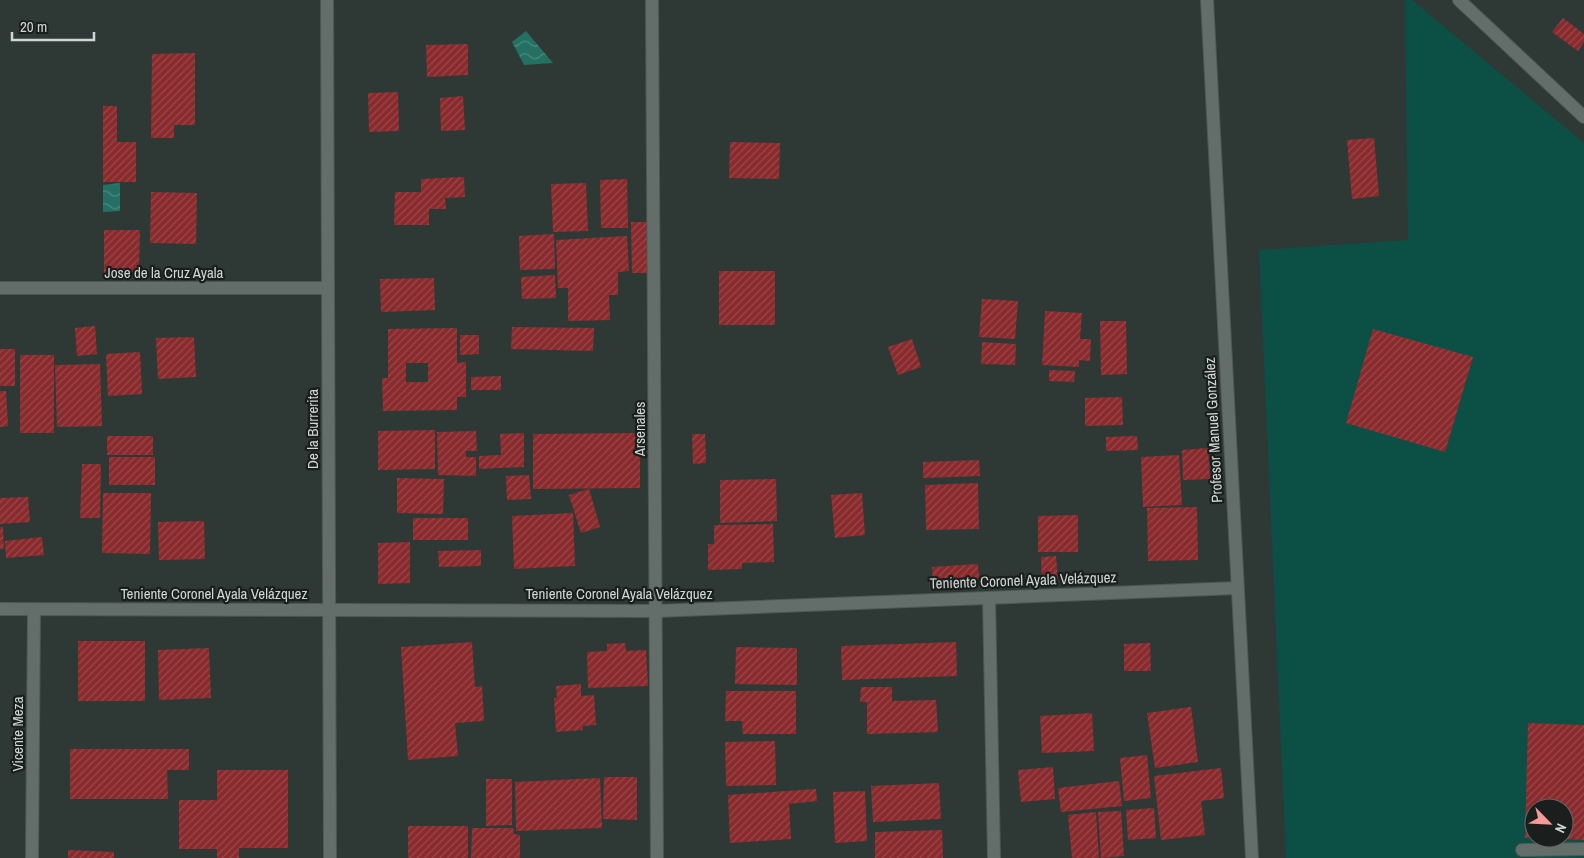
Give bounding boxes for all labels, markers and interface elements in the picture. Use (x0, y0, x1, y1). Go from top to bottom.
scale bar (12, 10, 95, 42)
text: 20 m (20, 16, 47, 37)
street label: Jose de la Cruz Ayala (105, 262, 224, 283)
street label: Profesor Manuel González (1199, 357, 1227, 503)
street label: De la Burrerita (302, 389, 323, 469)
street label: Arsenales (629, 402, 650, 457)
street label: Teniente Coronel Ayala Velázquez (929, 566, 1117, 594)
street label: Teniente Coronel Ayala Velázquez (120, 583, 308, 604)
street label: Teniente Coronel Ayala Velázquez (525, 583, 713, 604)
street label: Vicente Meza (7, 696, 28, 772)
north arrow (1524, 798, 1574, 848)
text: N (1551, 821, 1571, 836)

